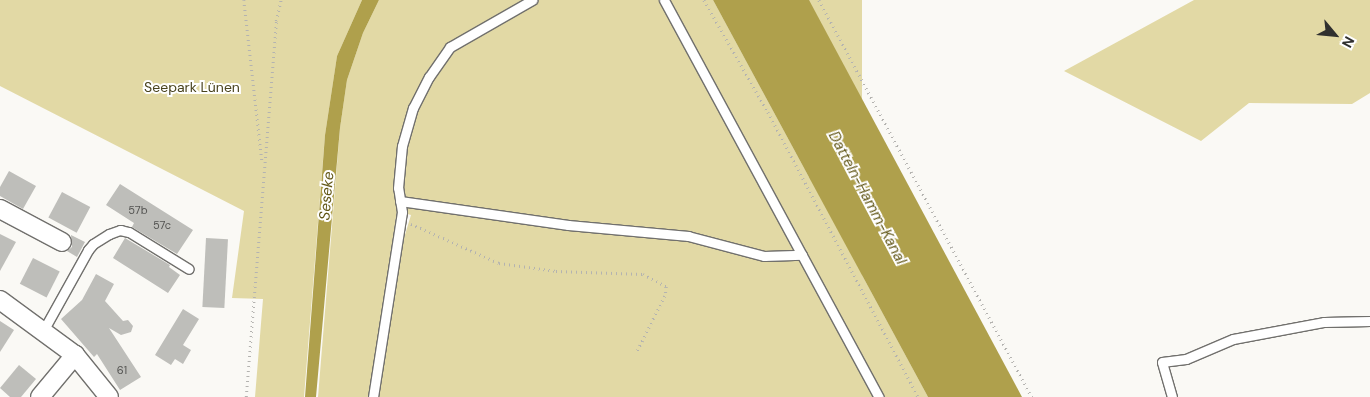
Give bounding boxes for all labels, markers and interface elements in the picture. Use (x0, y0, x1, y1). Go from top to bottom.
north arrow (1310, 10, 1360, 60)
text: N (1338, 33, 1359, 51)
park label: Seepark Lünen (144, 79, 240, 95)
water label: Datteln-Hamm-Kanal (824, 128, 910, 268)
water label: Seseke (316, 171, 338, 221)
house number: 57b (128, 203, 148, 217)
house number: 57c (153, 218, 171, 232)
house number: 61 (117, 363, 127, 377)

